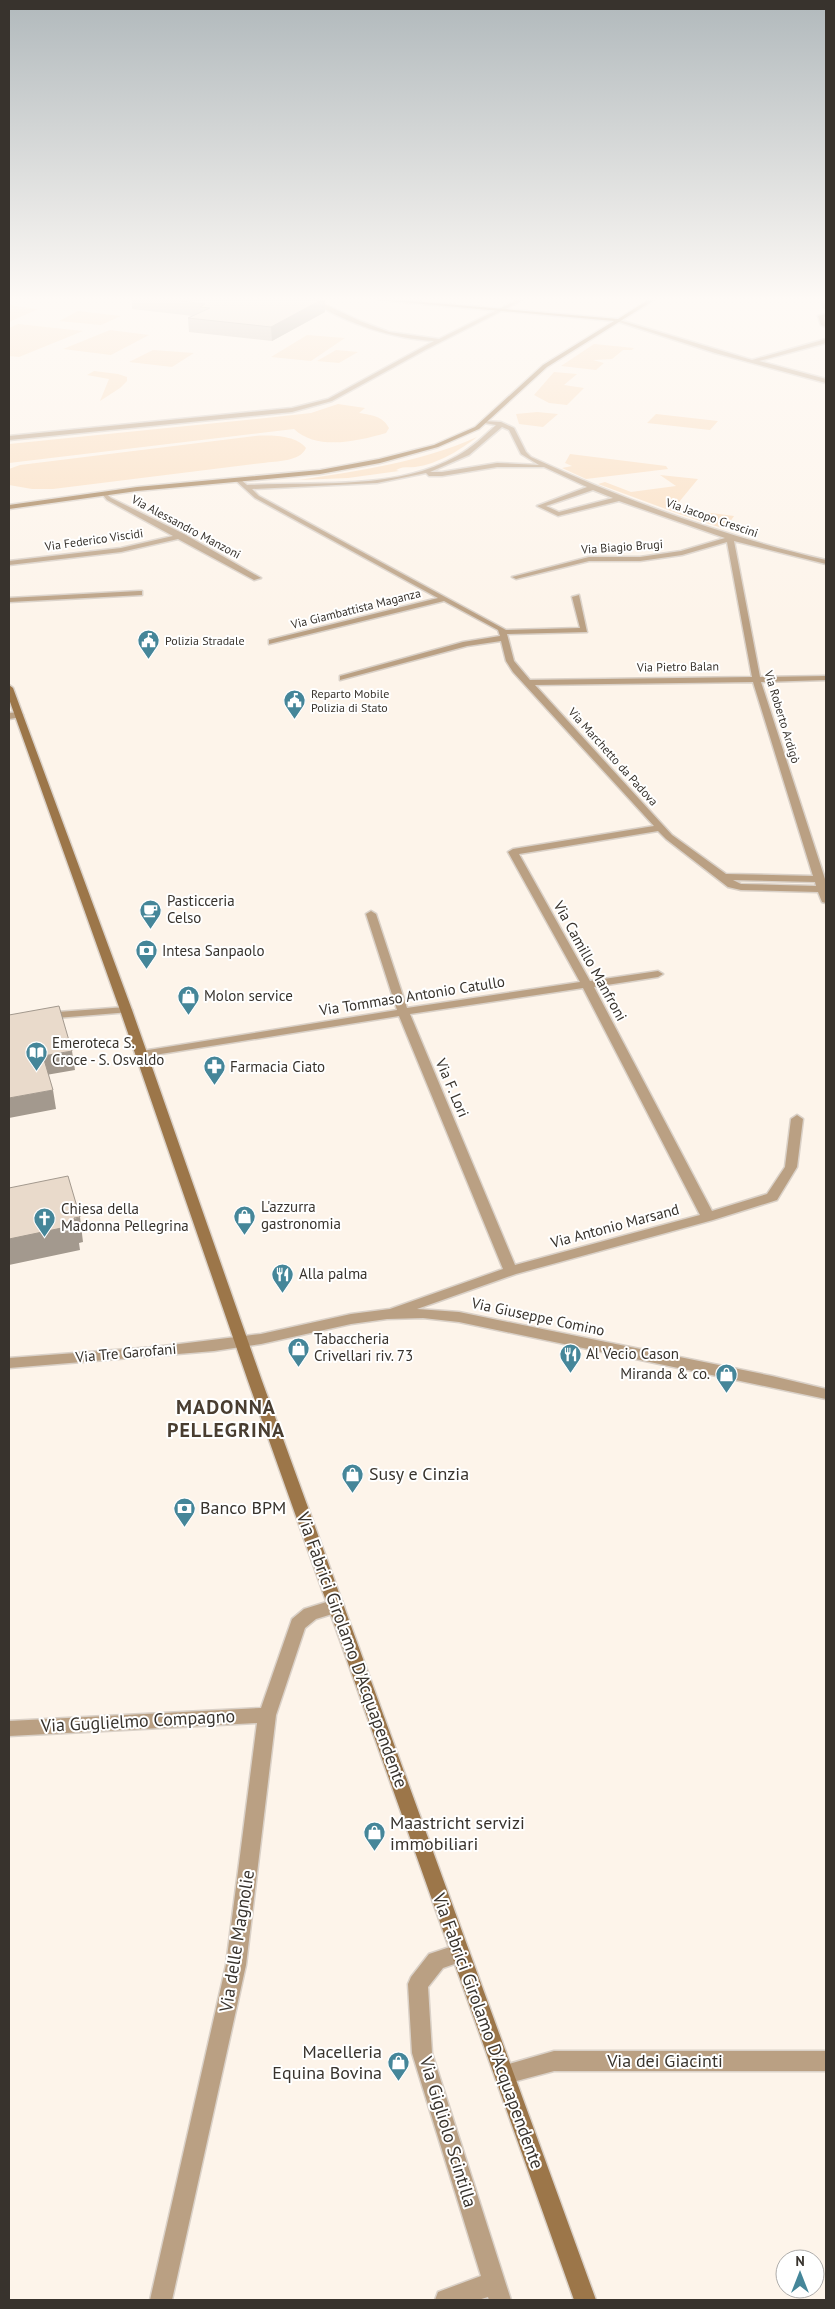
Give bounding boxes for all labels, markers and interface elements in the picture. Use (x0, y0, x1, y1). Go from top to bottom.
street label: Via Alessandro Manzoni (128, 491, 243, 562)
street label: Via Jacopo Crescini (663, 494, 760, 540)
street label: Via Federico Viscidi (43, 525, 144, 554)
street label: Via Biagio Brugi (580, 536, 663, 557)
street label: Via Giambattista Maganza (288, 585, 422, 632)
public building icon: Polizia Stradale (137, 629, 161, 660)
place label: Polizia Stradale (165, 633, 245, 648)
street label: Via Pietro Balan (636, 658, 719, 675)
street label: Via Roberto Ardigò (761, 668, 804, 765)
place label: Reparto Mobile Polizia di Stato (311, 686, 389, 715)
public building icon: Reparto Mobile Polizia di Stato (283, 689, 307, 720)
street label: Via Marchetto da Padova (565, 704, 661, 809)
place label: Pasticceria Celso (167, 891, 235, 927)
street label: Via Camillo Manfroni (549, 897, 631, 1024)
cafe icon: Pasticceria Celso (139, 898, 163, 929)
bank icon: Intesa Sanpaolo (134, 939, 158, 970)
place label: Intesa Sanpaolo (162, 941, 265, 960)
street label: Via Tommaso Antonio Catullo (317, 971, 506, 1020)
shop icon: Molon service (176, 984, 200, 1015)
place label: Molon service (204, 986, 293, 1005)
place label: Emeroteca S. Croce - S. Osvaldo (52, 1033, 164, 1069)
library icon: Emeroteca S. Croce - S. Osvaldo (24, 1040, 48, 1071)
pharmacy icon: Farmacia Ciato (202, 1055, 226, 1086)
street label: Via F. Lori (431, 1055, 473, 1120)
place label: Farmacia Ciato (230, 1057, 325, 1076)
place label: L'azzurra gastronomia (261, 1197, 341, 1233)
place label: Chiesa della Madonna Pellegrina (61, 1199, 189, 1235)
street label: Via Antonio Marsand (548, 1199, 681, 1252)
shop icon: L'azzurra gastronomia (233, 1204, 257, 1235)
church icon: Chiesa della Madonna Pellegrina (33, 1206, 57, 1237)
restaurant icon: Alla palma (271, 1262, 295, 1293)
place label: Alla palma (299, 1264, 368, 1283)
street label: Via Giuseppe Comino (469, 1293, 606, 1340)
place label: Tabaccheria Crivellari riv. 73 (314, 1329, 413, 1365)
shop icon: Tabaccheria Crivellari riv. 73 (286, 1336, 310, 1367)
street label: Via Tre Garofani (74, 1339, 177, 1366)
restaurant icon: Al Vecio Cason (558, 1342, 582, 1373)
place label: Al Vecio Cason (586, 1344, 679, 1363)
shop icon: Miranda & co. (714, 1362, 738, 1393)
place label: Miranda & co. (620, 1364, 710, 1383)
district label: MADONNA PELLEGRINA (167, 1394, 285, 1443)
shop icon: Susy e Cinzia (341, 1462, 365, 1493)
place label: Susy e Cinzia (369, 1462, 469, 1485)
bank icon: Banco BPM (172, 1496, 196, 1527)
place label: Banco BPM (200, 1496, 286, 1519)
street label: Via Fabrici Girolamo D'Acquapendente (291, 1508, 413, 1791)
street label: Via Guglielmo Compagno (39, 1704, 236, 1737)
place label: Maastricht servizi immobiliari (390, 1811, 525, 1855)
shop icon: Maastricht servizi immobiliari (362, 1821, 386, 1852)
street label: Via delle Magnolie (214, 1868, 259, 2015)
street label: Via Fabrici Girolamo D'Acquapendente (427, 1889, 549, 2172)
place label: Macelleria Equina Bovina (272, 2040, 382, 2084)
street label: Via dei Giacinti (606, 2049, 723, 2072)
shop icon: Macelleria Equina Bovina (386, 2050, 410, 2081)
street label: Via Gigliolo Scintilla (414, 2053, 482, 2210)
north arrow (775, 2249, 825, 2299)
text: N (795, 2252, 805, 2270)

